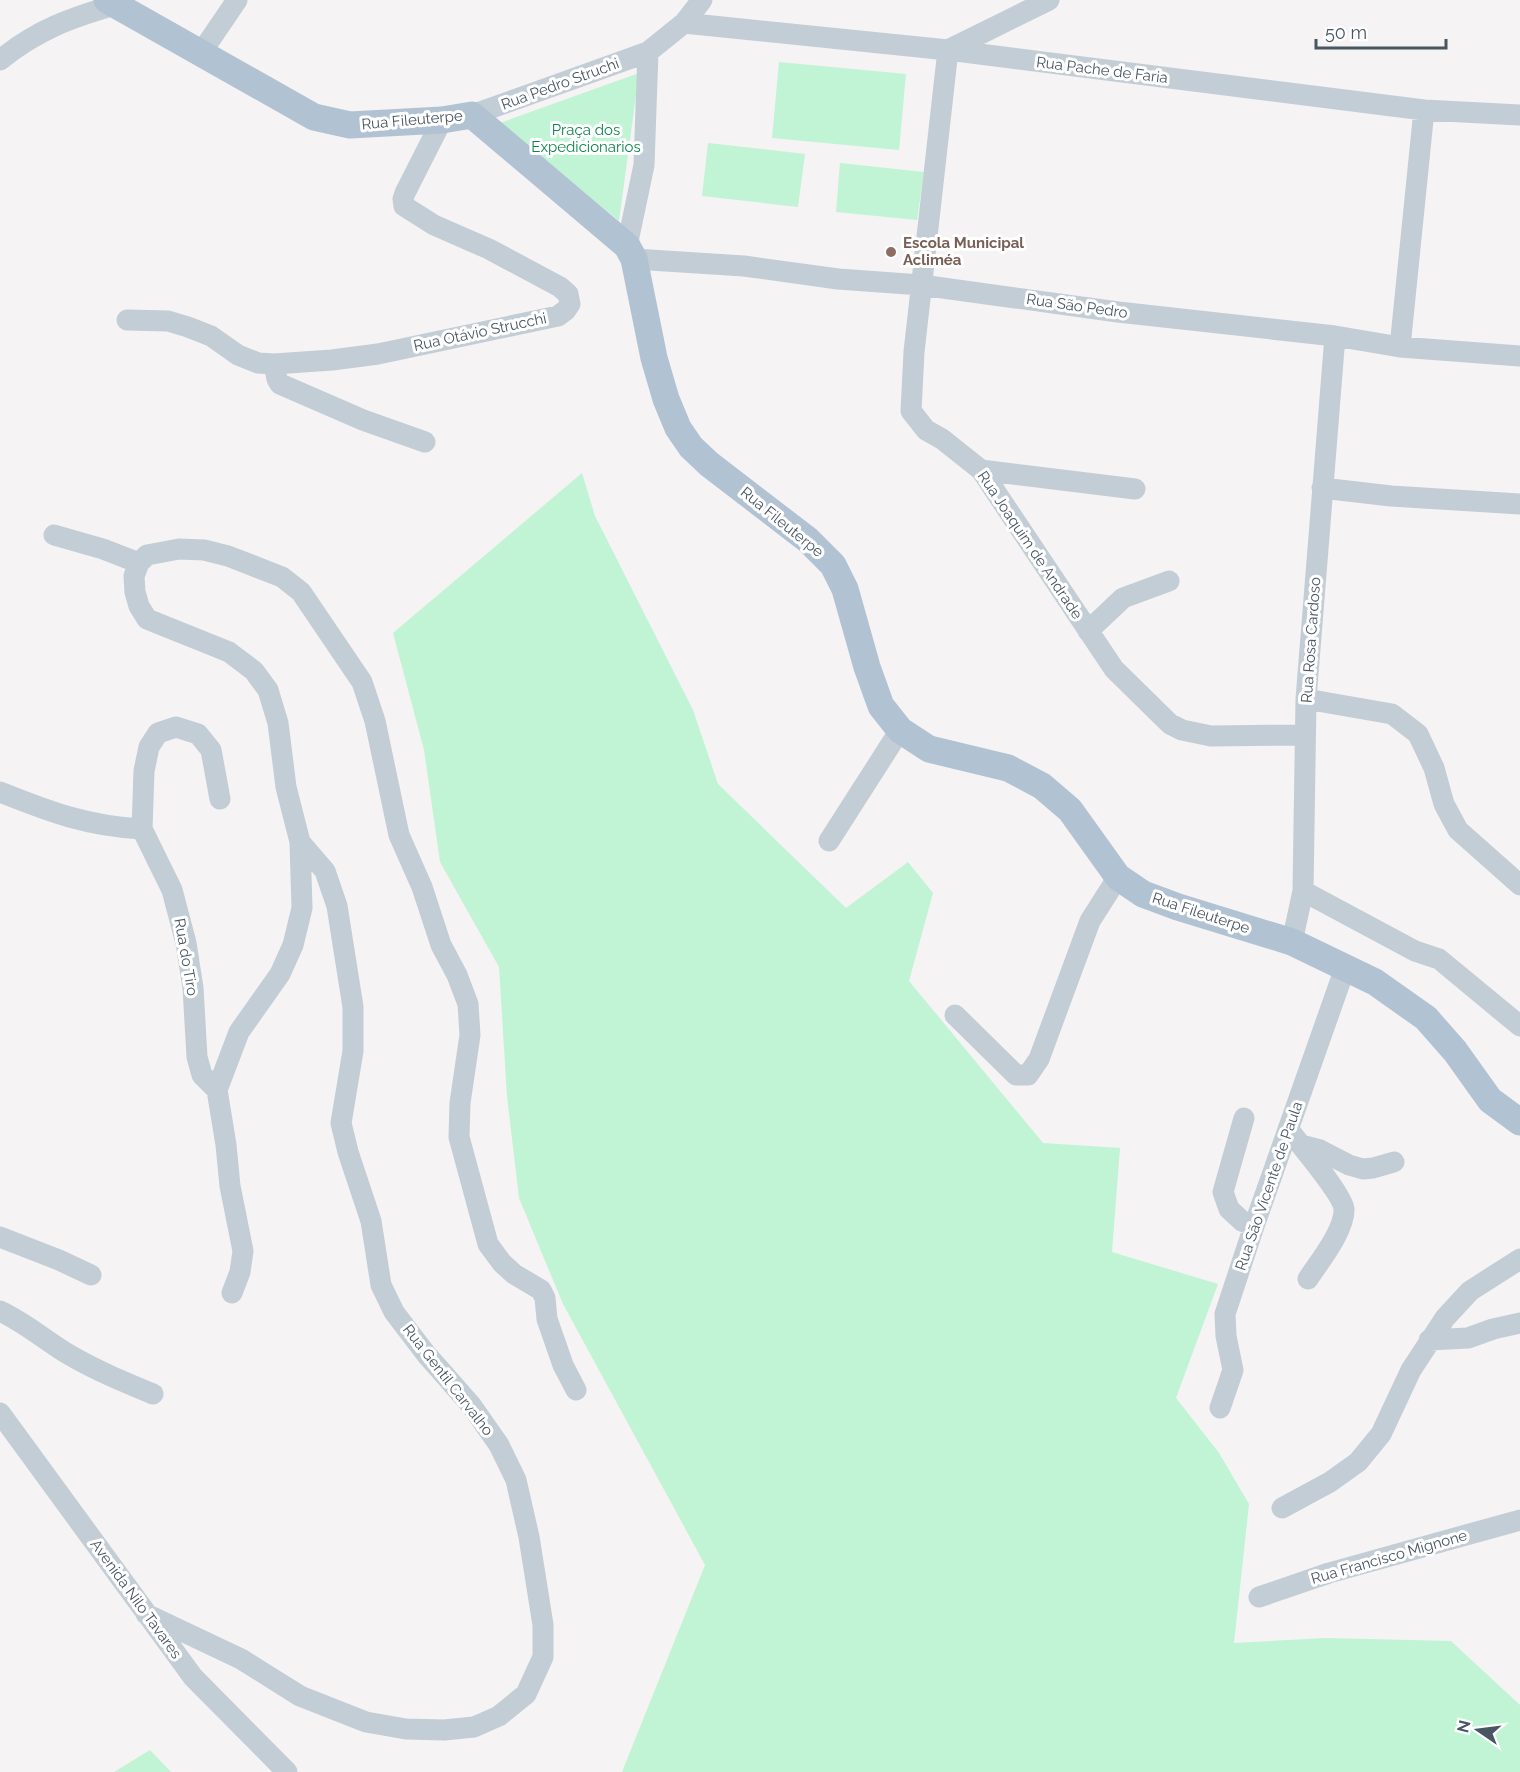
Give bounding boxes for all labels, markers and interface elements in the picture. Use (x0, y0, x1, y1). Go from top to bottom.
scale bar (1316, 12, 1446, 50)
text: 50 m (1325, 22, 1367, 43)
street label: Rua Pache de Faria (1035, 53, 1169, 87)
street label: Rua Pedro Struchi (499, 54, 621, 114)
street label: Rua Fileuterpe (361, 107, 464, 133)
park label: Praça dos Expedicionarios (531, 121, 641, 156)
place label: Escola Municipal Acliméa (903, 234, 1024, 269)
marker: Escola Municipal Acliméa (884, 245, 898, 259)
street label: Rua São Pedro (1025, 290, 1129, 322)
street label: Rua Otávio Strucchi (412, 309, 548, 355)
street label: Rua Joaquim de Andrade (974, 468, 1086, 623)
street label: Rua Fileuterpe (737, 483, 827, 561)
street label: Rua Rosa Cardoso (1298, 576, 1324, 704)
street label: Rua Fileuterpe (1150, 889, 1252, 937)
street label: Rua do Tiro (170, 917, 202, 997)
street label: Rua São Vicente de Paula (1232, 1099, 1306, 1273)
street label: Rua Gentil Carvalho (399, 1321, 497, 1439)
street label: Rua Francisco Mignone (1309, 1526, 1469, 1588)
street label: Avenida Nilo Tavares (87, 1536, 185, 1662)
north arrow (1448, 1700, 1508, 1760)
text: N (1453, 1718, 1475, 1735)

